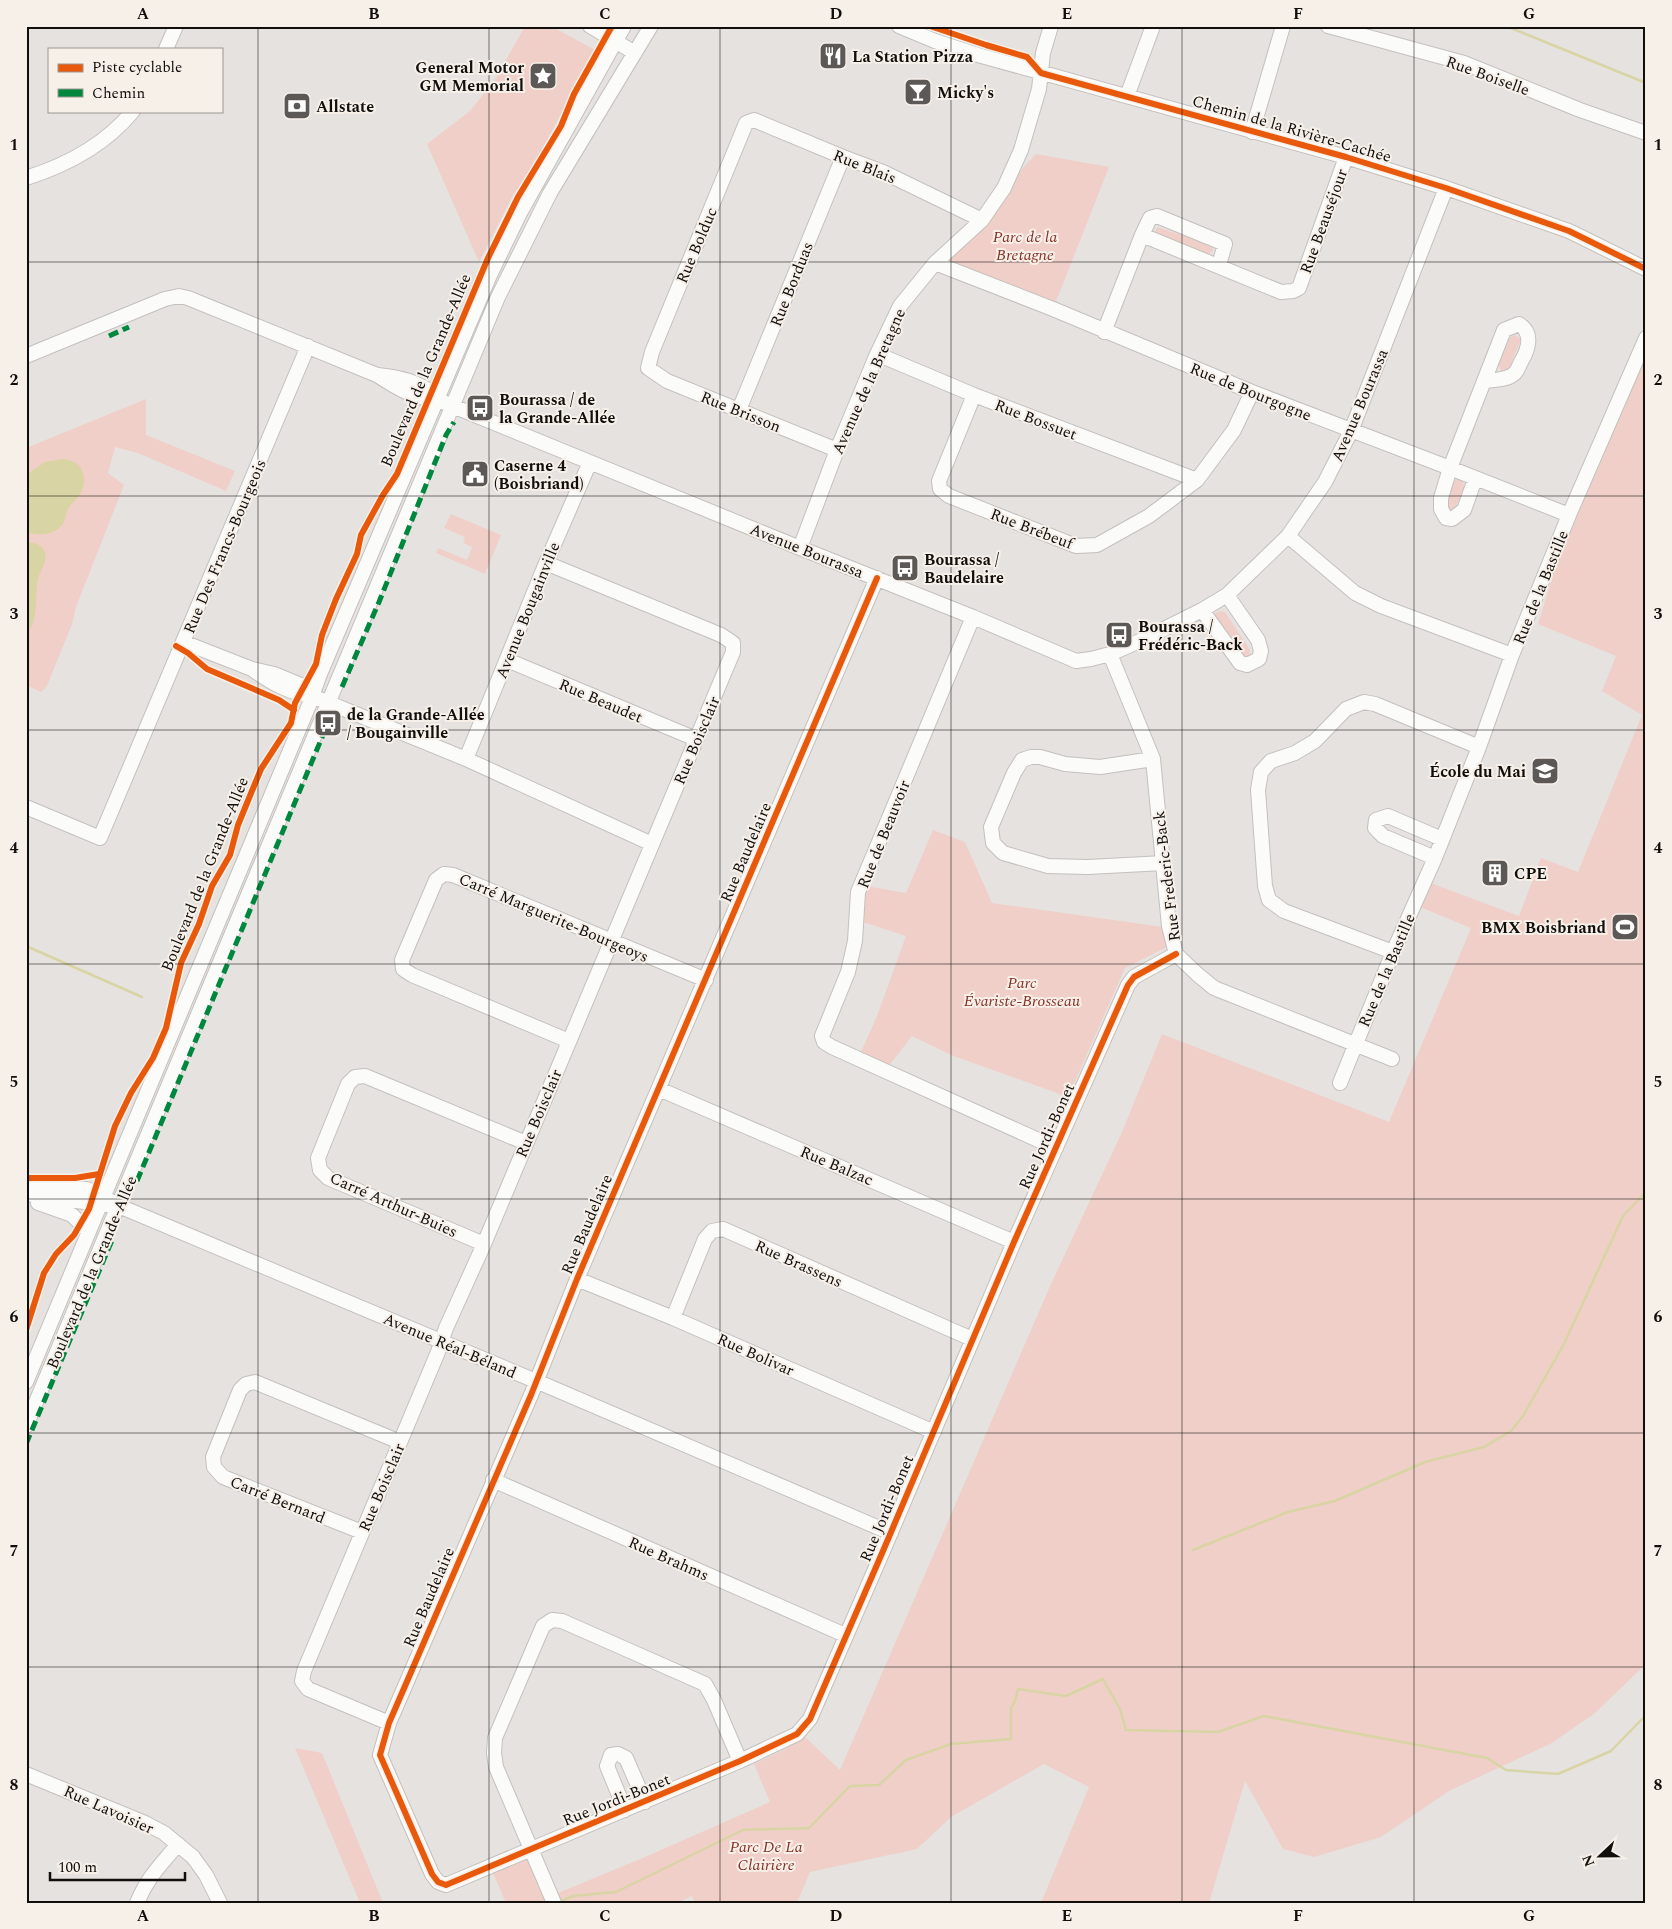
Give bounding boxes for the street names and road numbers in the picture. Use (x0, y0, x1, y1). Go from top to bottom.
street label: Rue Boiselle (1442, 50, 1533, 102)
street label: Chemin de la Rivière-Cachée (1189, 89, 1394, 169)
street label: Rue Blais (829, 143, 900, 190)
street label: Rue Beauséjour (1294, 165, 1354, 277)
street label: Rue Bolduc (670, 203, 724, 287)
street label: Rue Borduas (764, 238, 820, 330)
street label: Boulevard de la Grande-Allée (374, 270, 478, 471)
street label: Avenue de la Bretagne (826, 304, 912, 458)
street label: Avenue Bourassa (1325, 345, 1395, 466)
street label: Rue de Bourgogne (1186, 357, 1315, 427)
street label: Rue Brisson (697, 385, 784, 439)
street label: Rue Bossuet (991, 393, 1081, 447)
street label: Rue Des Francs-Bourgeois (177, 455, 273, 637)
street label: Rue Brébeuf (987, 502, 1078, 556)
street label: Avenue Bourassa (746, 517, 867, 585)
street label: Rue de la Bastille (1507, 527, 1575, 648)
street label: Avenue Bougainville (490, 538, 566, 682)
street label: Rue Beaudet (555, 672, 647, 729)
street label: Rue Boisclair (667, 692, 726, 788)
street label: Boulevard de la Grande-Allée (155, 774, 255, 975)
street label: Rue de Beauvoir (851, 777, 917, 892)
street label: Rue Baudelaire (714, 798, 778, 906)
street label: Rue Frederic-Back (1147, 809, 1187, 943)
street label: Carré Marguerite-Bourgeoys (455, 867, 652, 969)
street label: Rue de la Bastille (1352, 910, 1422, 1031)
street label: Rue Boisclair (509, 1065, 568, 1161)
street label: Rue Jordi-Bonet (1013, 1079, 1081, 1193)
street label: Rue Balzac (796, 1140, 877, 1192)
street label: Carré Arthur-Buies (326, 1166, 461, 1244)
street label: Rue Baudelaire (555, 1170, 619, 1278)
street label: Boulevard de la Grande-Allée (40, 1172, 144, 1373)
street label: Rue Brassens (751, 1234, 846, 1294)
street label: Avenue Réal-Béland (379, 1307, 520, 1385)
street label: Rue Bolivar (713, 1327, 798, 1383)
street label: Rue Boisclair (352, 1439, 411, 1535)
street label: Rue Jordi-Bonet (854, 1451, 920, 1566)
street label: Carré Bernard (226, 1470, 329, 1530)
street label: Rue Brahms (624, 1530, 713, 1587)
street label: Rue Baudelaire (397, 1543, 461, 1651)
street label: Rue Jordi-Bonet (559, 1767, 674, 1832)
street label: Rue Lavoisier (60, 1779, 158, 1841)

